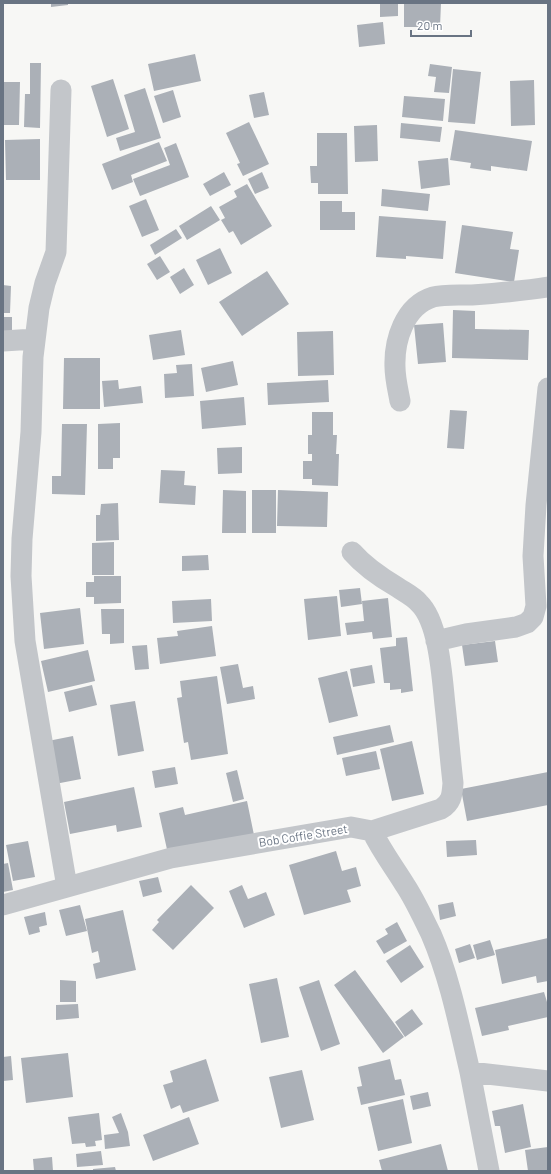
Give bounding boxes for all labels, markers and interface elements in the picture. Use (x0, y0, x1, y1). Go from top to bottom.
scale bar (411, 12, 471, 38)
text: 20 m (417, 18, 443, 32)
street label: Bob Coffie Street (258, 821, 348, 849)

